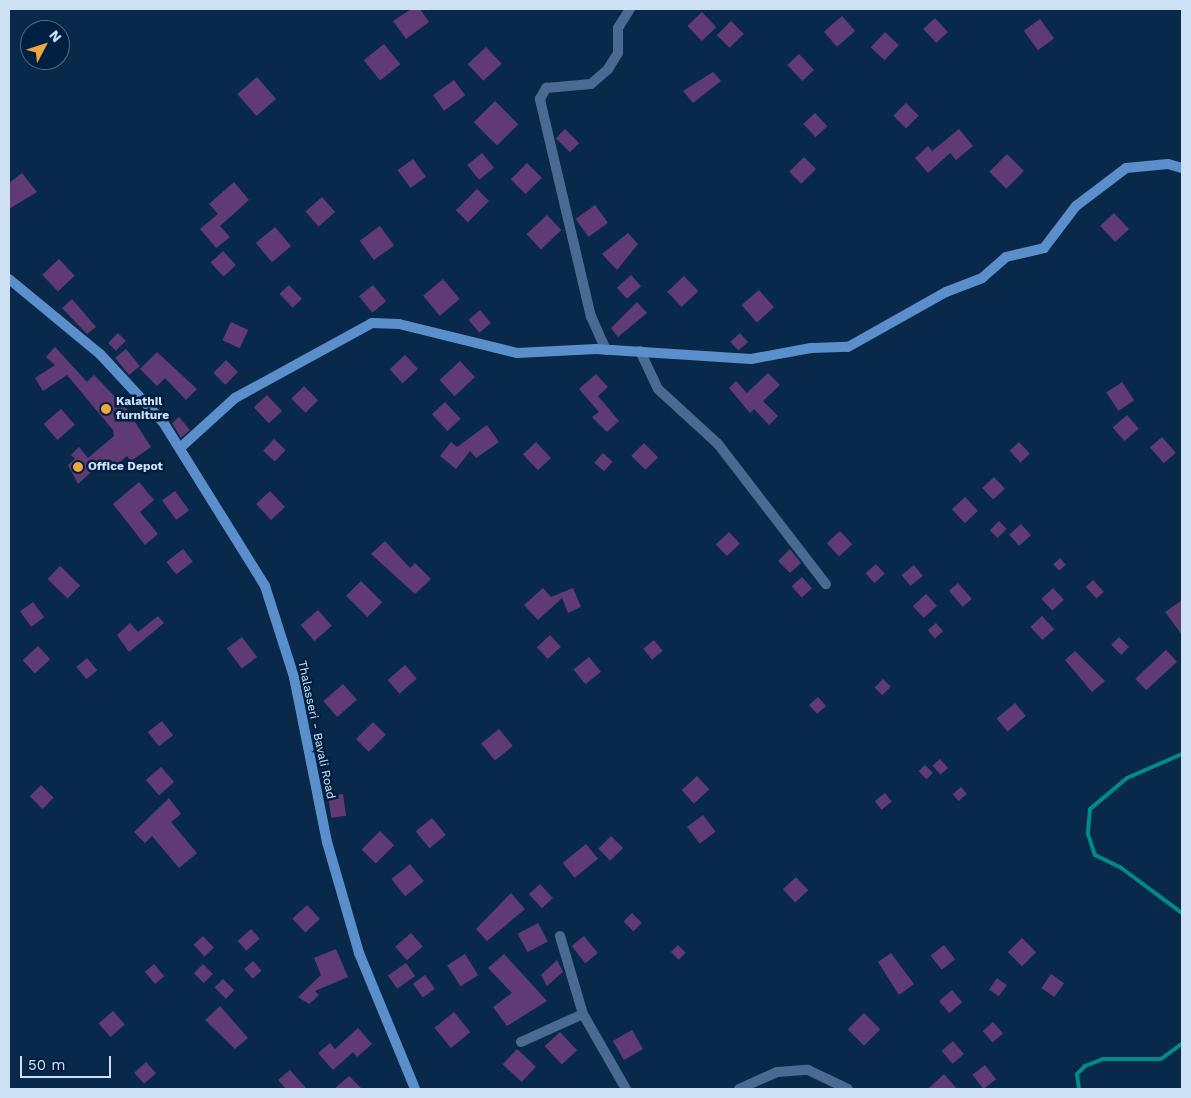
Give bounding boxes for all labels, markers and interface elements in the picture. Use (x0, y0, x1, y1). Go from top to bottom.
north arrow (20, 20, 70, 70)
text: N (46, 27, 65, 45)
place label: Kalathil furniture (116, 395, 169, 423)
marker: Kalathil furniture (100, 403, 112, 415)
place label: Office Depot (88, 460, 163, 474)
marker: Office Depot (72, 461, 84, 473)
street label: Thalasseri - Bavali Road (294, 659, 338, 801)
scale bar (22, 1046, 114, 1078)
text: 50 m (28, 1056, 65, 1074)

